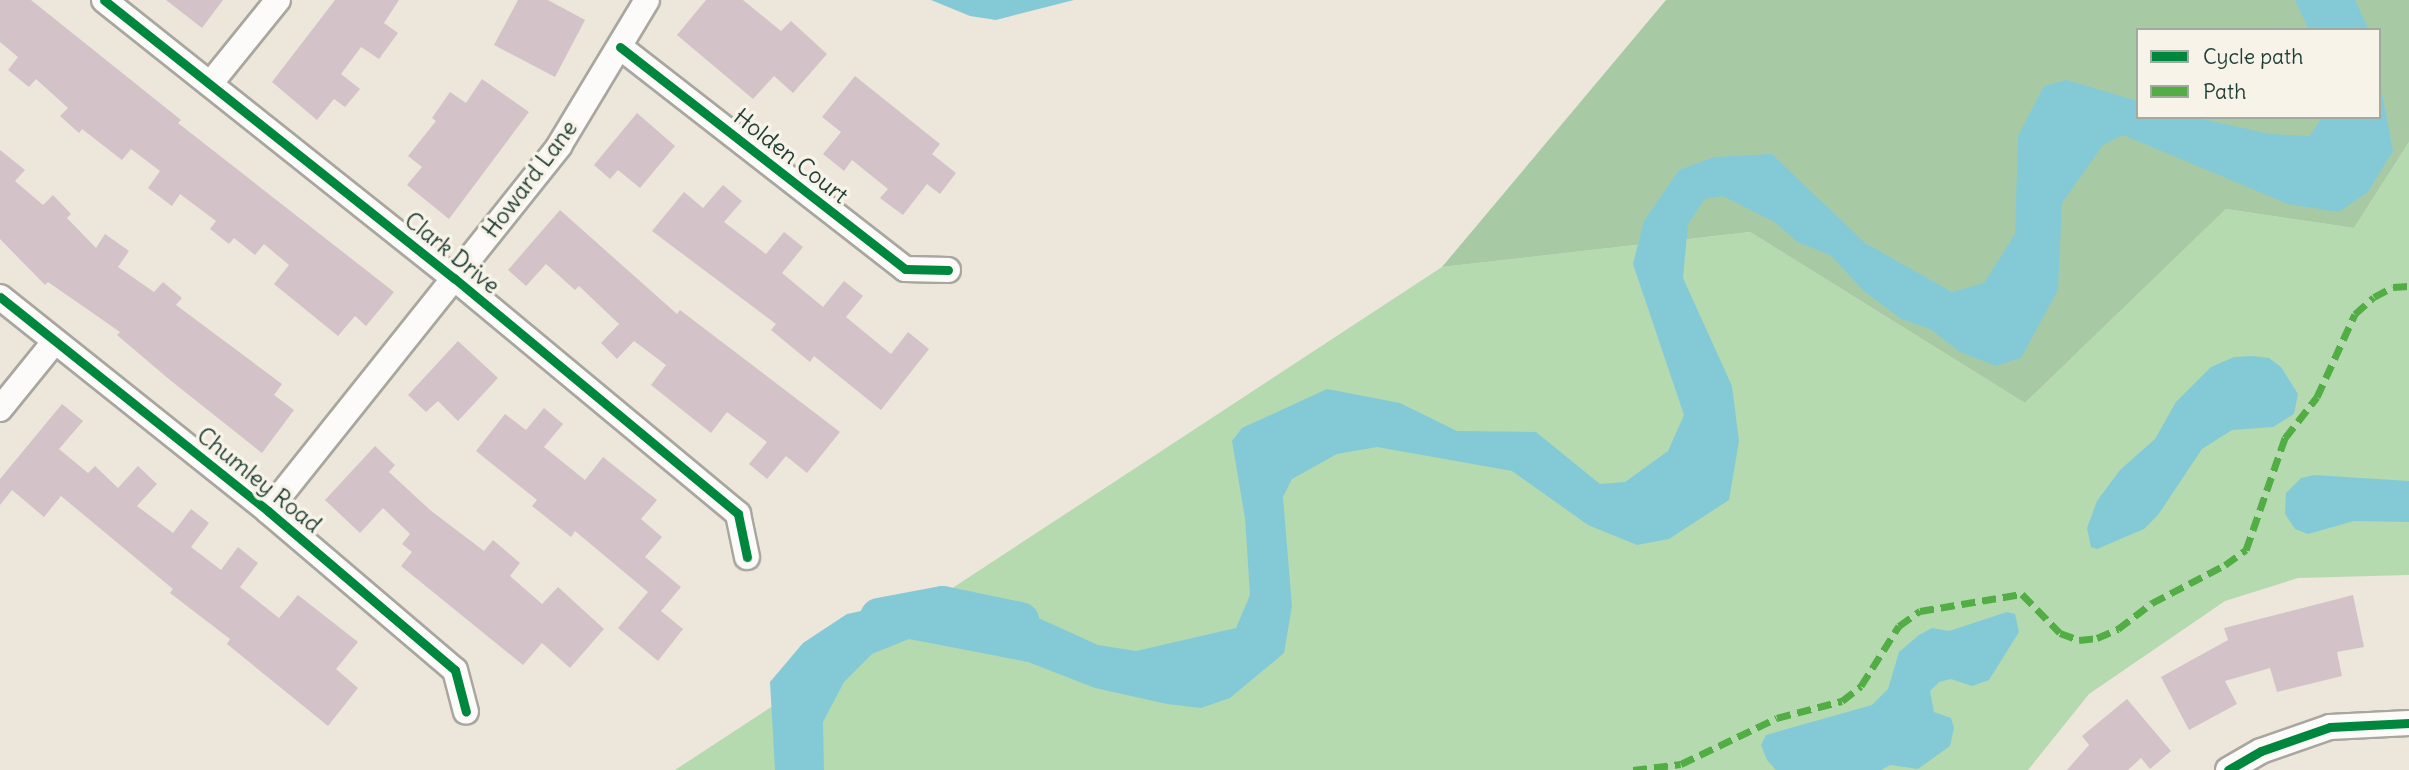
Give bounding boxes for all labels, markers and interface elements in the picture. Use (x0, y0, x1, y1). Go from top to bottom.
legend (2136, 28, 2381, 119)
text: Cycle path (2203, 43, 2303, 70)
text: Path (2203, 78, 2246, 105)
street label: Holden Court (728, 103, 854, 209)
street label: Howard Lane (477, 115, 583, 243)
street label: Clark Drive (399, 206, 505, 300)
street label: Chumley Road (191, 421, 327, 539)

